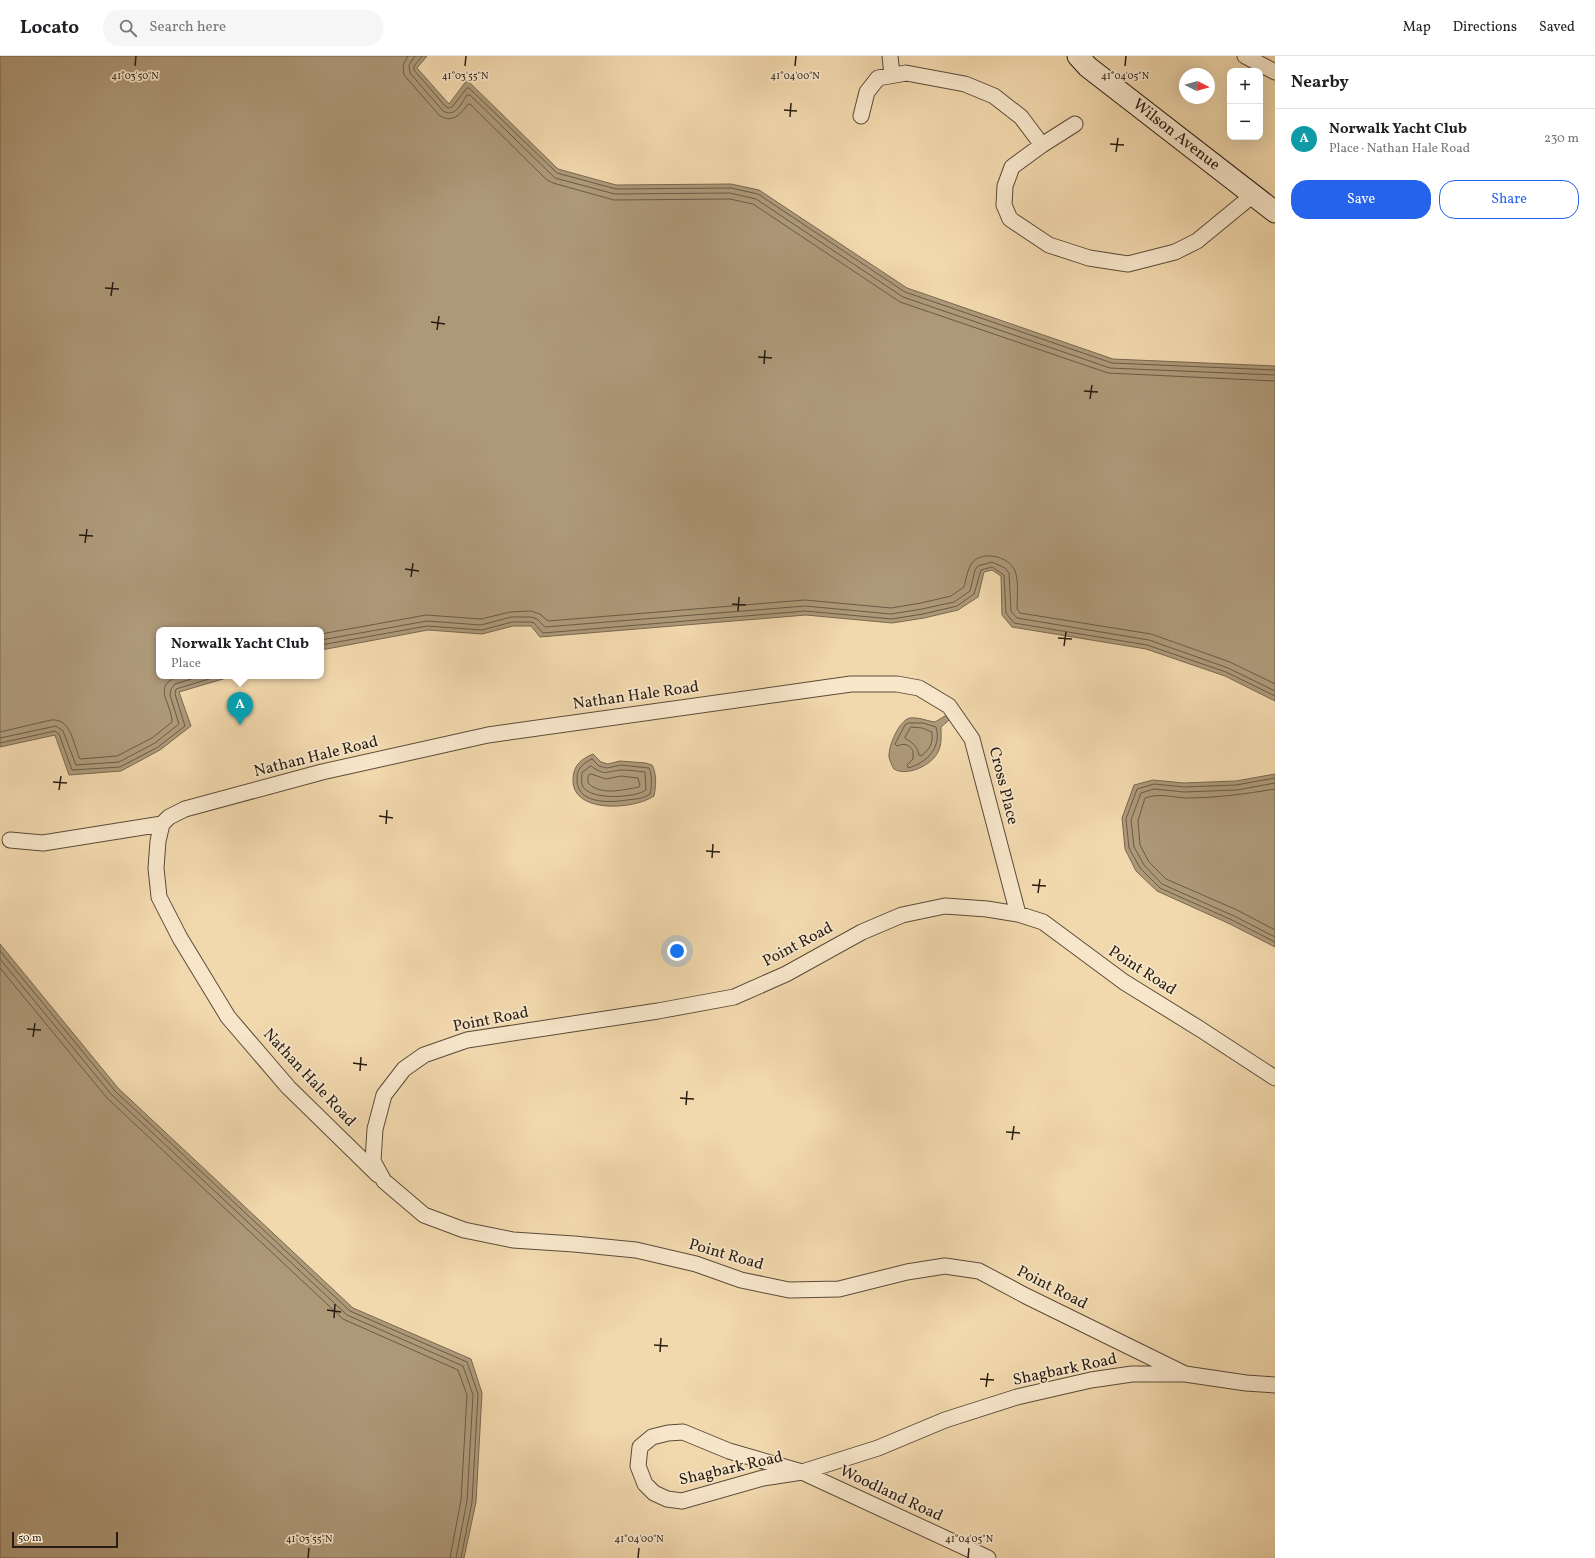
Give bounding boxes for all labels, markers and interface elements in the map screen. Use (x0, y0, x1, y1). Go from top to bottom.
search box (103, 10, 383, 46)
text: Locato (20, 15, 79, 41)
icon: search (117, 17, 139, 39)
text: Search here (149, 17, 226, 38)
text: Map (1403, 18, 1431, 37)
text: Directions (1453, 18, 1517, 37)
text: Saved (1539, 18, 1575, 37)
north arrow (1179, 68, 1215, 104)
map controls (1227, 68, 1263, 140)
button: + (1227, 68, 1263, 104)
text: 41°03'50"N (111, 69, 159, 83)
text: 41°03'55"N (442, 69, 489, 83)
text: 41°04'00"N (770, 69, 820, 83)
text: 41°04'05"N (1101, 69, 1150, 83)
text: Nearby (1291, 71, 1349, 94)
street label: Wilson Avenue (1128, 94, 1224, 176)
button: − (1227, 104, 1263, 140)
text: Norwalk Yacht Club (1329, 119, 1467, 140)
text: A (1299, 130, 1309, 148)
text: 230 m (1544, 130, 1579, 148)
text: Place · Nathan Hale Road (1329, 140, 1470, 158)
button: Save (1291, 180, 1431, 219)
button: Share (1439, 180, 1579, 219)
popup (156, 627, 324, 679)
text: Norwalk Yacht Club (171, 634, 309, 655)
text: Place (171, 655, 201, 673)
street label: Nathan Hale Road (571, 676, 701, 716)
pin: A (227, 692, 253, 725)
street label: Nathan Hale Road (252, 731, 380, 783)
street label: Cross Place (983, 745, 1023, 827)
street label: Point Road (759, 917, 837, 973)
your location (667, 941, 687, 961)
street label: Point Road (1104, 941, 1180, 1001)
street label: Point Road (451, 1002, 531, 1038)
street label: Nathan Hale Road (258, 1024, 360, 1132)
street label: Point Road (686, 1234, 766, 1276)
street label: Point Road (1013, 1261, 1091, 1315)
street label: Shagbark Road (1011, 1348, 1119, 1392)
street label: Shagbark Road (677, 1446, 785, 1492)
street label: Woodland Road (836, 1460, 946, 1528)
scale bar (12, 1530, 118, 1549)
text: 50 m (18, 1531, 42, 1546)
text: 41°03'55"N (286, 1532, 333, 1546)
text: 41°04'00"N (614, 1532, 664, 1546)
text: 41°04'05"N (945, 1532, 994, 1546)

